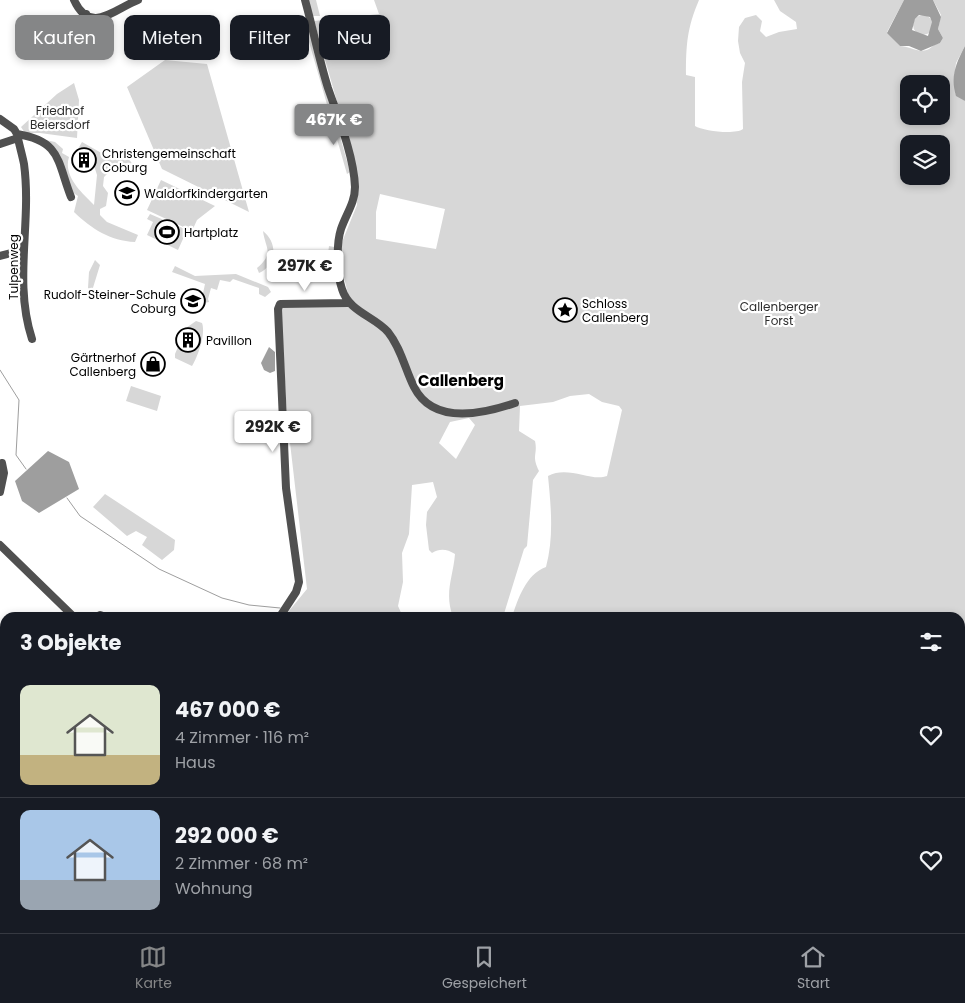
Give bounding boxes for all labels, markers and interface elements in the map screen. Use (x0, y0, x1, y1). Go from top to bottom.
chip: Kaufen (15, 15, 114, 60)
chip: Mieten (124, 15, 220, 60)
chip: Filter (230, 15, 309, 60)
chip: Neu (319, 15, 390, 60)
map controls (900, 75, 950, 185)
button: locate (900, 75, 950, 125)
park label: Friedhof Beiersdorf (30, 102, 90, 133)
pin: 467K € (293, 104, 375, 146)
text: 467K € (306, 108, 362, 131)
button: layers (900, 135, 950, 185)
place label: Christengemeinschaft Coburg (102, 145, 236, 176)
building icon: Christengemeinschaft Coburg (71, 147, 97, 173)
school or university icon: Waldorfkindergarten (114, 180, 140, 206)
place label: Waldorfkindergarten (144, 185, 268, 202)
sports icon: Hartplatz (154, 219, 180, 245)
place label: Hartplatz (184, 224, 238, 241)
street label: Tulpenweg (5, 234, 22, 300)
pin: 297K € (264, 250, 346, 292)
text: 297K € (278, 254, 332, 277)
place label: Rudolf-Steiner-Schule Coburg (44, 286, 176, 317)
school or university icon: Rudolf-Steiner-Schule Coburg (180, 288, 206, 314)
place label: Schloss Callenberg (582, 295, 649, 326)
place icon: Schloss Callenberg (552, 297, 578, 323)
park label: Callenberger Forst (740, 298, 819, 329)
building icon: Pavillon (175, 327, 201, 353)
place label: Pavillon (206, 332, 252, 349)
place label: Gärtnerhof Callenberg (69, 349, 136, 380)
shop icon: Gärtnerhof Callenberg (140, 351, 166, 377)
district label: Callenberg (418, 370, 504, 391)
pin: 292K € (232, 410, 314, 453)
text: 292K € (245, 415, 301, 438)
text: 3 Objekte (20, 628, 121, 657)
icon: filters (917, 628, 945, 656)
text: 467 000 € (175, 695, 281, 724)
icon: home (60, 705, 120, 765)
icon: heart (917, 721, 945, 749)
text: 4 Zimmer · 116 m² (175, 726, 309, 749)
text: Haus (175, 751, 215, 774)
text: 292 000 € (175, 821, 279, 850)
icon: home (60, 830, 120, 890)
icon: heart (917, 846, 945, 874)
text: 2 Zimmer · 68 m² (175, 852, 308, 875)
text: Wohnung (175, 877, 253, 900)
tab: Karte (135, 943, 172, 994)
tab: Gespeichert (442, 943, 527, 994)
tab: Start (797, 943, 830, 994)

